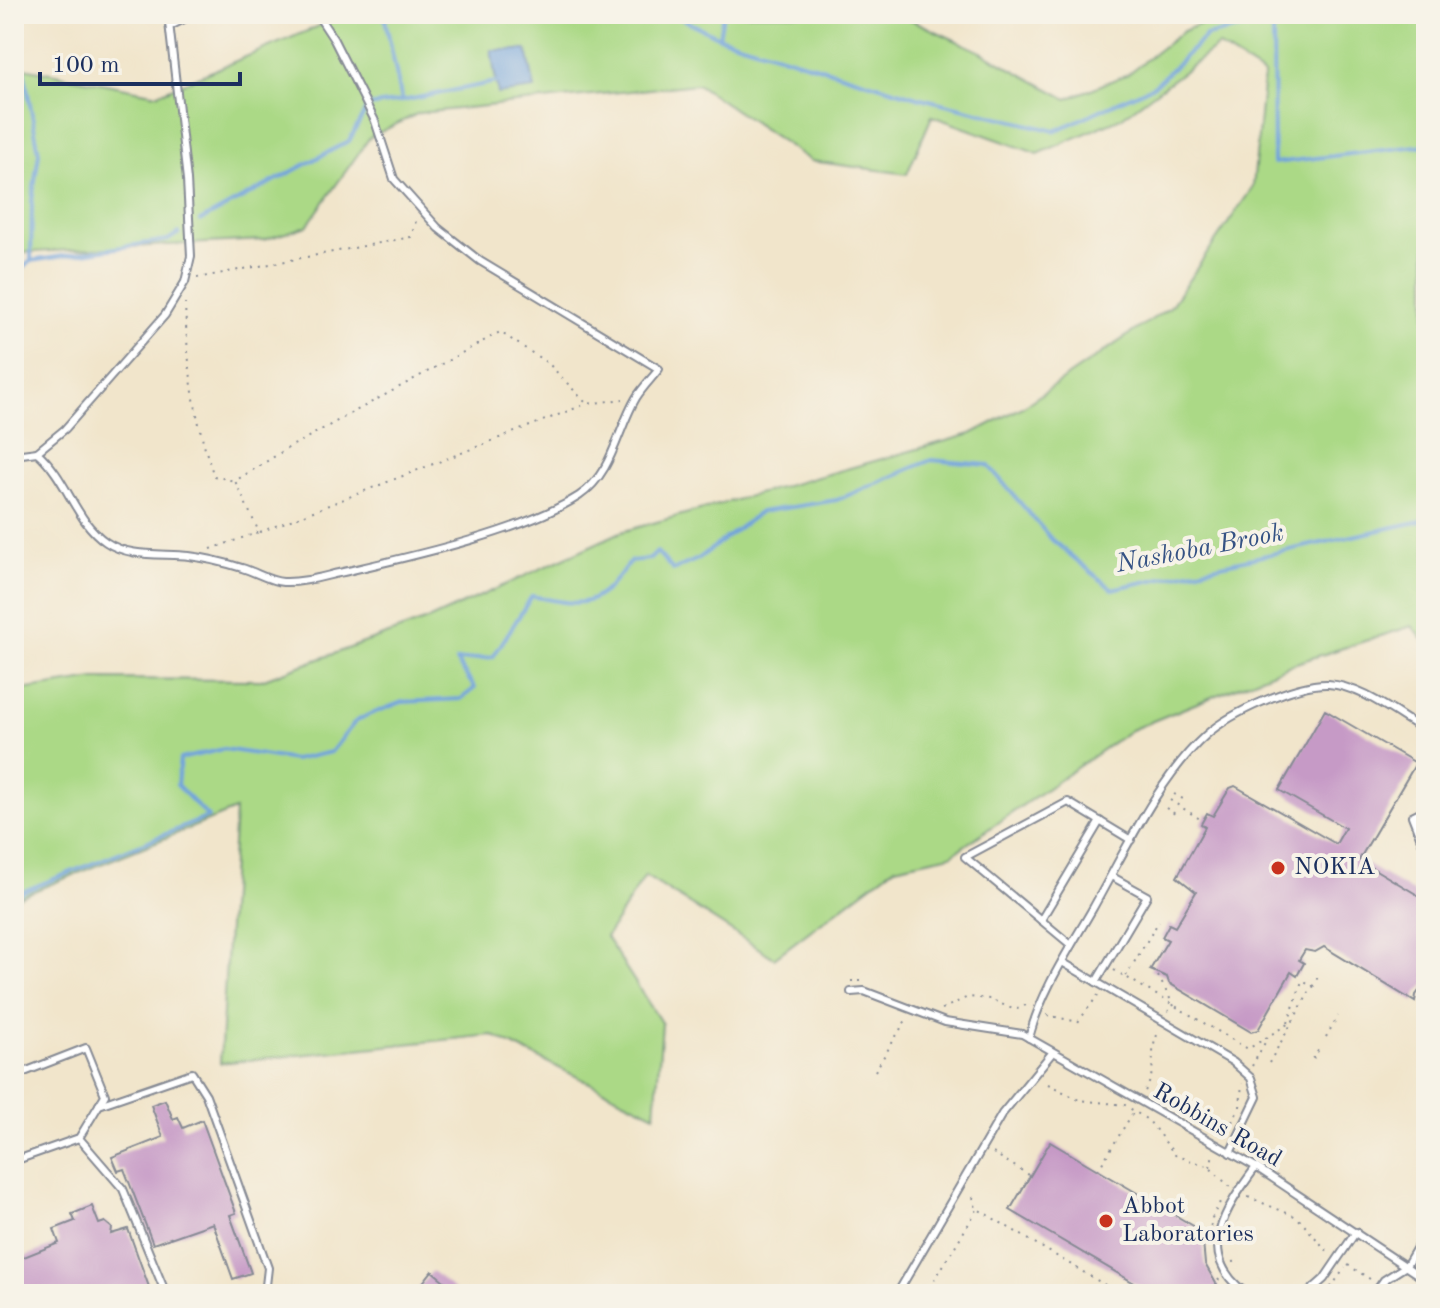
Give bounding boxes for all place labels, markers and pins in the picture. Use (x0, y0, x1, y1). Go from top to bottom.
place label: NOKIA (1294, 856, 1375, 880)
marker: NOKIA (1269, 859, 1287, 877)
place label: Abbot Laboratories (1122, 1195, 1254, 1247)
marker: Abbot Laboratories (1097, 1212, 1115, 1230)

